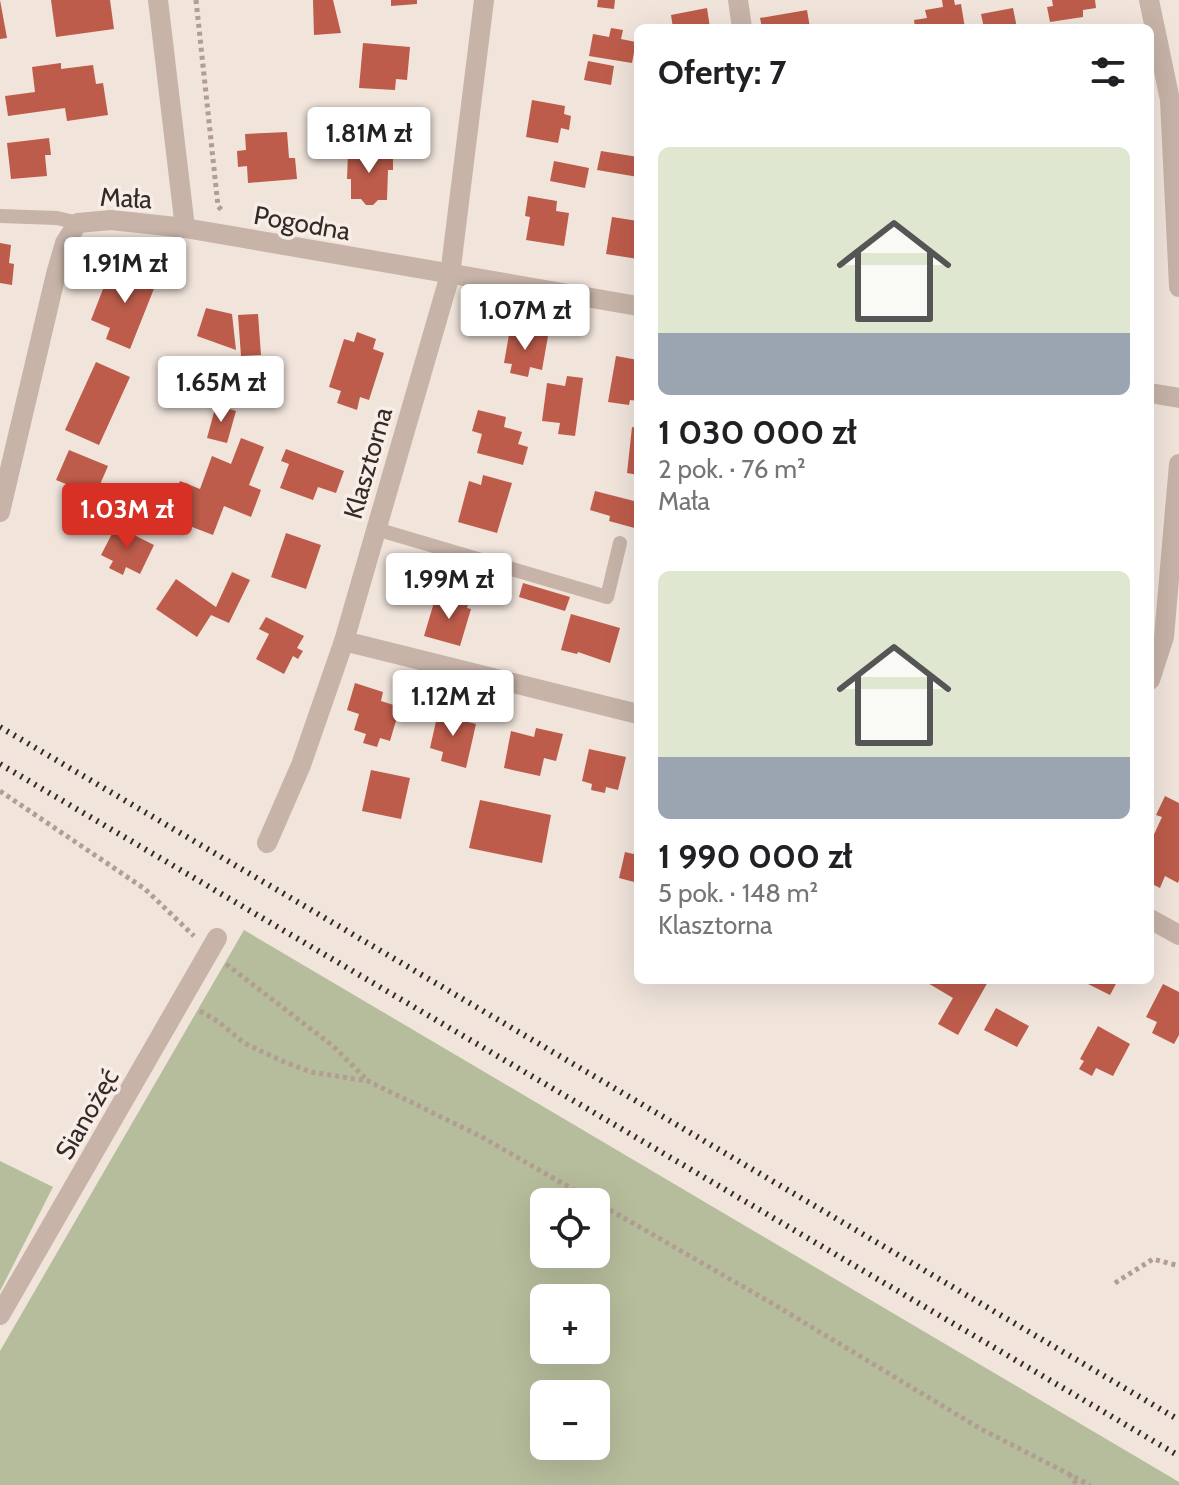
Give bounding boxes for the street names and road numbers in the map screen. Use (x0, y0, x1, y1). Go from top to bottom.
street label: Mała (99, 181, 153, 215)
street label: Pogodna (251, 199, 353, 247)
street label: Klasztorna (337, 403, 399, 522)
street label: Sianożęć (48, 1063, 126, 1165)

